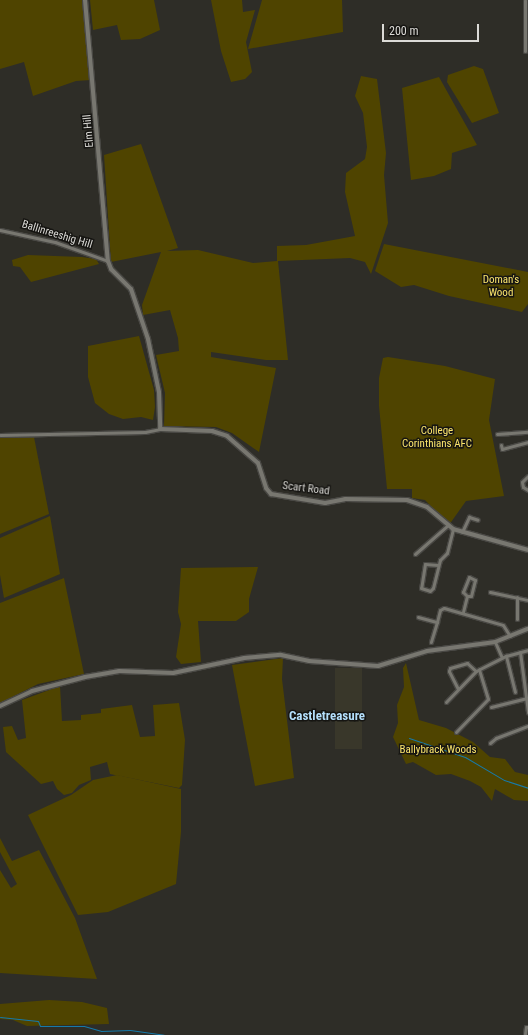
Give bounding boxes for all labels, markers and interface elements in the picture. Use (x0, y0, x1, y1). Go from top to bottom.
scale bar (384, 16, 481, 42)
text: 200 m (389, 24, 419, 38)
street label: Elm Hill (81, 114, 97, 148)
street label: Ballinreeshig Hill (20, 218, 94, 252)
park label: Doman's Wood (483, 274, 519, 300)
park label: College Corinthians AFC (402, 425, 472, 451)
street label: Scart Road (282, 480, 330, 498)
district label: Castletreasure (289, 708, 365, 724)
park label: Ballybrack Woods (399, 743, 477, 757)

